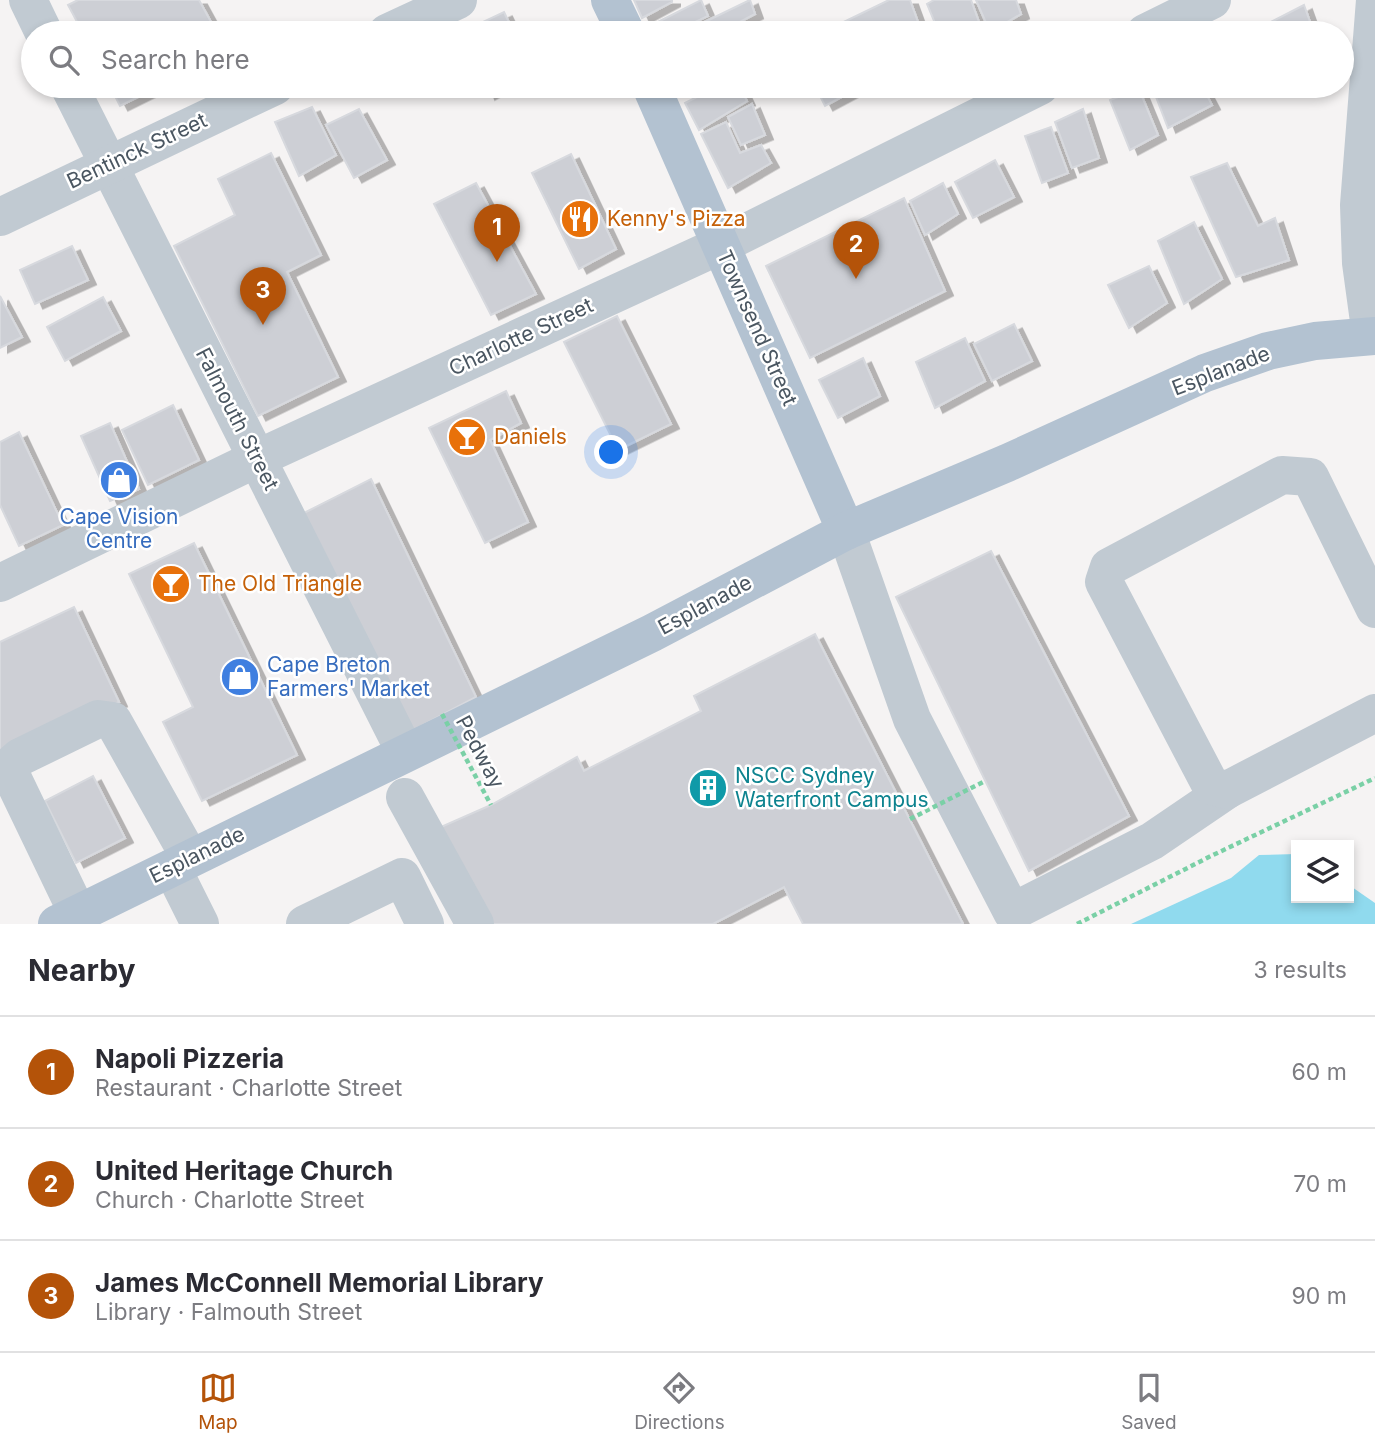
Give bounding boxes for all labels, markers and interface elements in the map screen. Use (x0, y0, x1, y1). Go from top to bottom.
search box (21, 21, 1354, 98)
icon: search (45, 41, 83, 79)
text: Search here (101, 44, 250, 75)
street label: Bentinck Street (63, 107, 211, 194)
restaurant icon: Kenny's Pizza (559, 198, 601, 240)
pin: 1 (474, 204, 520, 262)
place label: Kenny's Pizza (607, 206, 746, 231)
pin: 2 (833, 221, 879, 279)
street label: Townsend Street (712, 246, 803, 409)
pin: 3 (240, 267, 286, 325)
street label: Charlotte Street (445, 292, 597, 381)
street label: Esplanade (1168, 340, 1273, 401)
street label: Falmouth Street (191, 343, 284, 494)
bar icon: Daniels (446, 416, 488, 458)
place label: Daniels (494, 424, 567, 449)
your location (594, 435, 628, 469)
shop icon: Cape Vision Centre (98, 459, 140, 501)
place label: Cape Vision Centre (60, 504, 178, 553)
bar icon: The Old Triangle (150, 563, 192, 605)
street label: Esplanade (654, 569, 756, 640)
place label: The Old Triangle (198, 571, 362, 596)
place label: Cape Breton Farmers' Market (267, 652, 430, 701)
shop icon: Cape Breton Farmers' Market (219, 656, 261, 698)
street label: Pedway (451, 711, 510, 793)
place label: NSCC Sydney Waterfront Campus (735, 763, 929, 812)
building icon: NSCC Sydney Waterfront Campus (687, 767, 729, 809)
street label: Esplanade (145, 821, 248, 888)
map controls (1291, 840, 1354, 903)
button: layers (1291, 840, 1354, 903)
text: Nearby (28, 952, 136, 988)
text: 3 results (1254, 956, 1347, 984)
text: Napoli Pizzeria (95, 1043, 284, 1074)
text: 1 (46, 1058, 56, 1086)
text: 60 m (1292, 1058, 1347, 1086)
text: Restaurant · Charlotte Street (95, 1074, 402, 1102)
text: United Heritage Church (95, 1155, 393, 1186)
text: 2 (44, 1170, 58, 1198)
text: 70 m (1293, 1170, 1347, 1198)
text: Church · Charlotte Street (95, 1186, 364, 1214)
text: James McConnell Memorial Library (95, 1267, 544, 1298)
text: 3 (44, 1282, 58, 1310)
text: 90 m (1292, 1282, 1347, 1310)
text: Library · Falmouth Street (95, 1298, 362, 1326)
tab: Map (198, 1369, 238, 1434)
tab: Directions (634, 1369, 725, 1434)
tab: Saved (1121, 1369, 1177, 1434)

